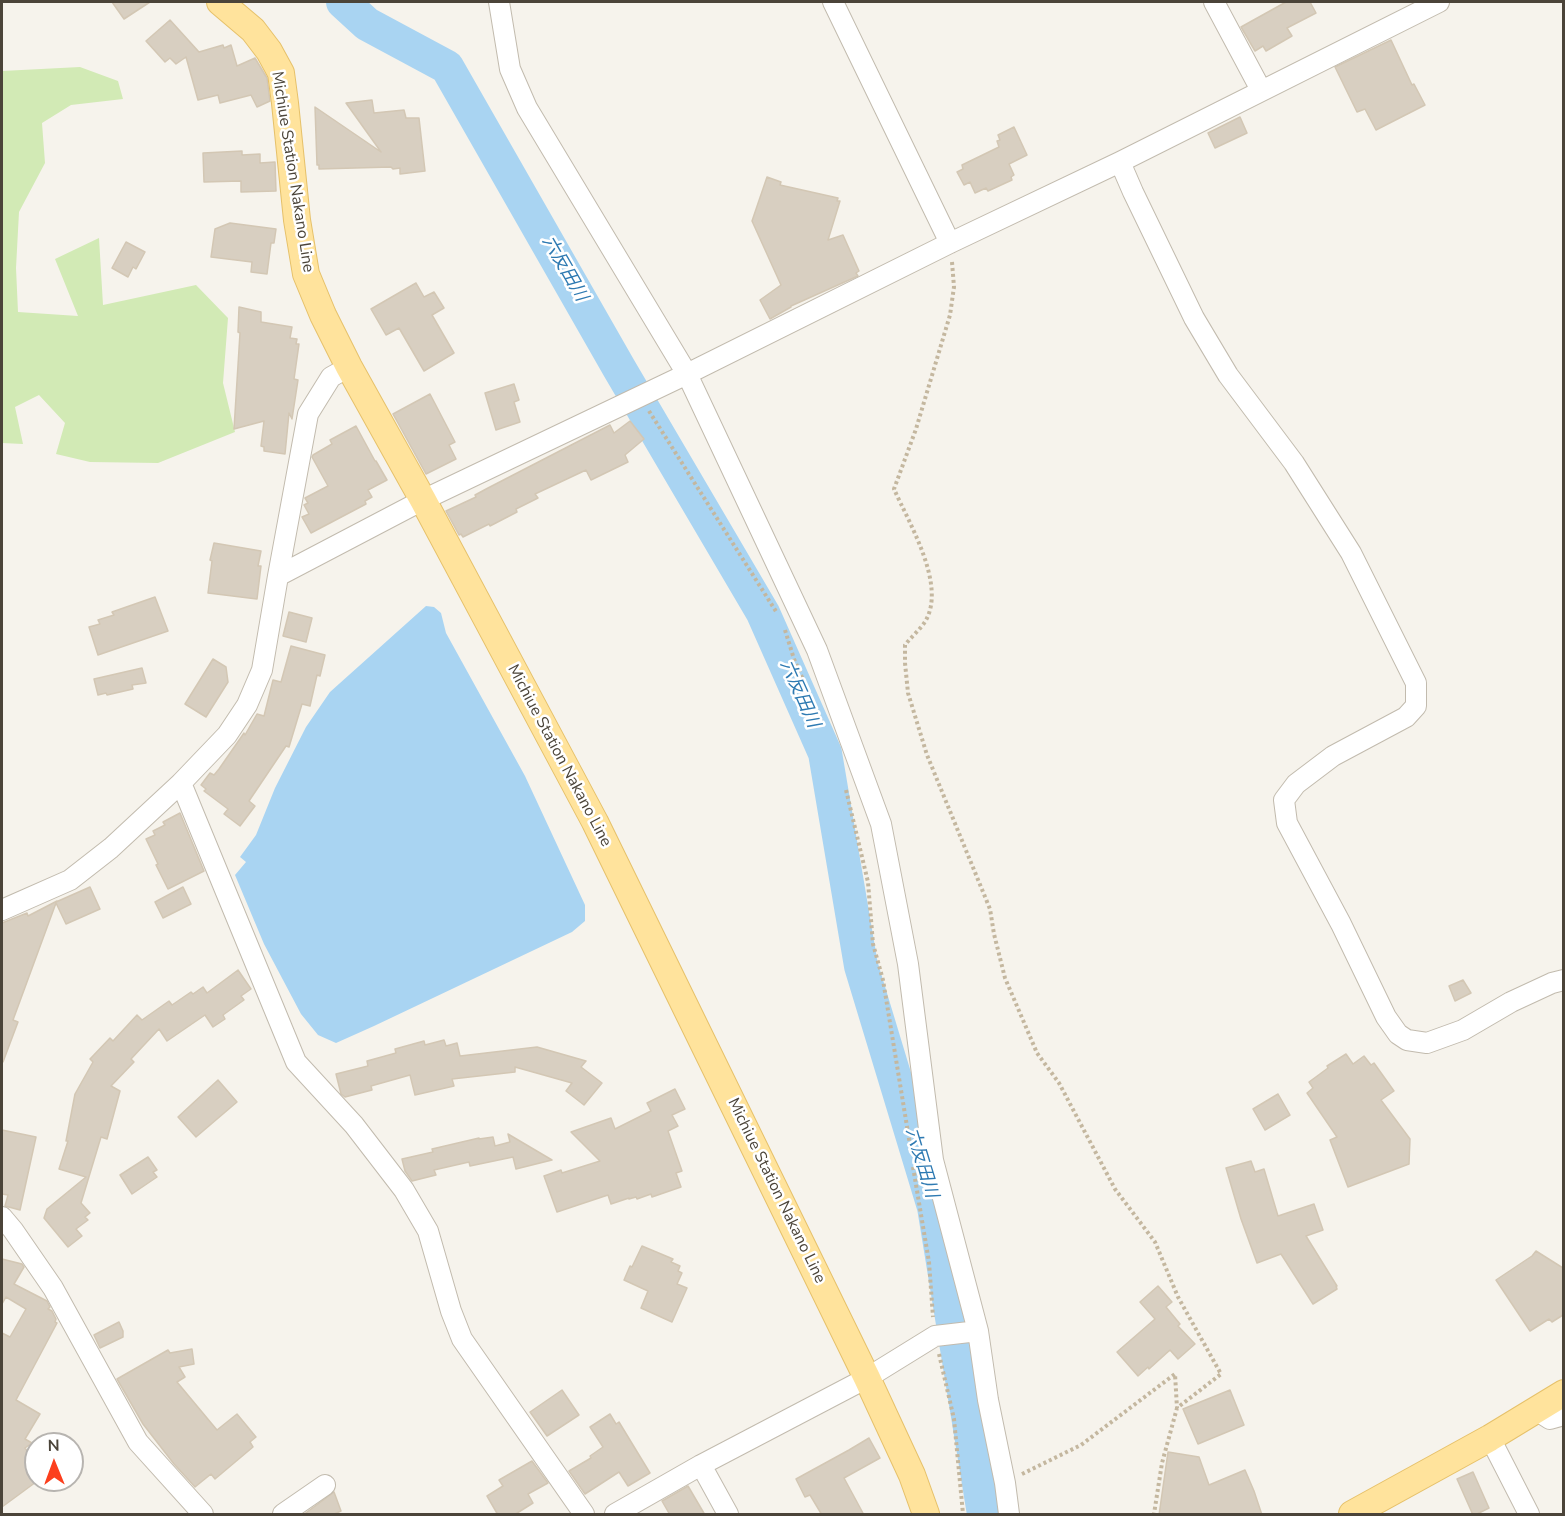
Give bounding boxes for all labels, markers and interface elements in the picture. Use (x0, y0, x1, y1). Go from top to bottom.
street label: Michiue Station Nakano Line (267, 70, 317, 274)
water label: 六反田川 (537, 232, 591, 306)
water label: 六反田川 (774, 657, 824, 731)
street label: Michiue Station Nakano Line (503, 662, 615, 850)
street label: Michiue Station Nakano Line (723, 1095, 829, 1287)
water label: 六反田川 (900, 1125, 942, 1201)
north arrow (24, 1432, 84, 1492)
text: N (48, 1435, 60, 1457)

